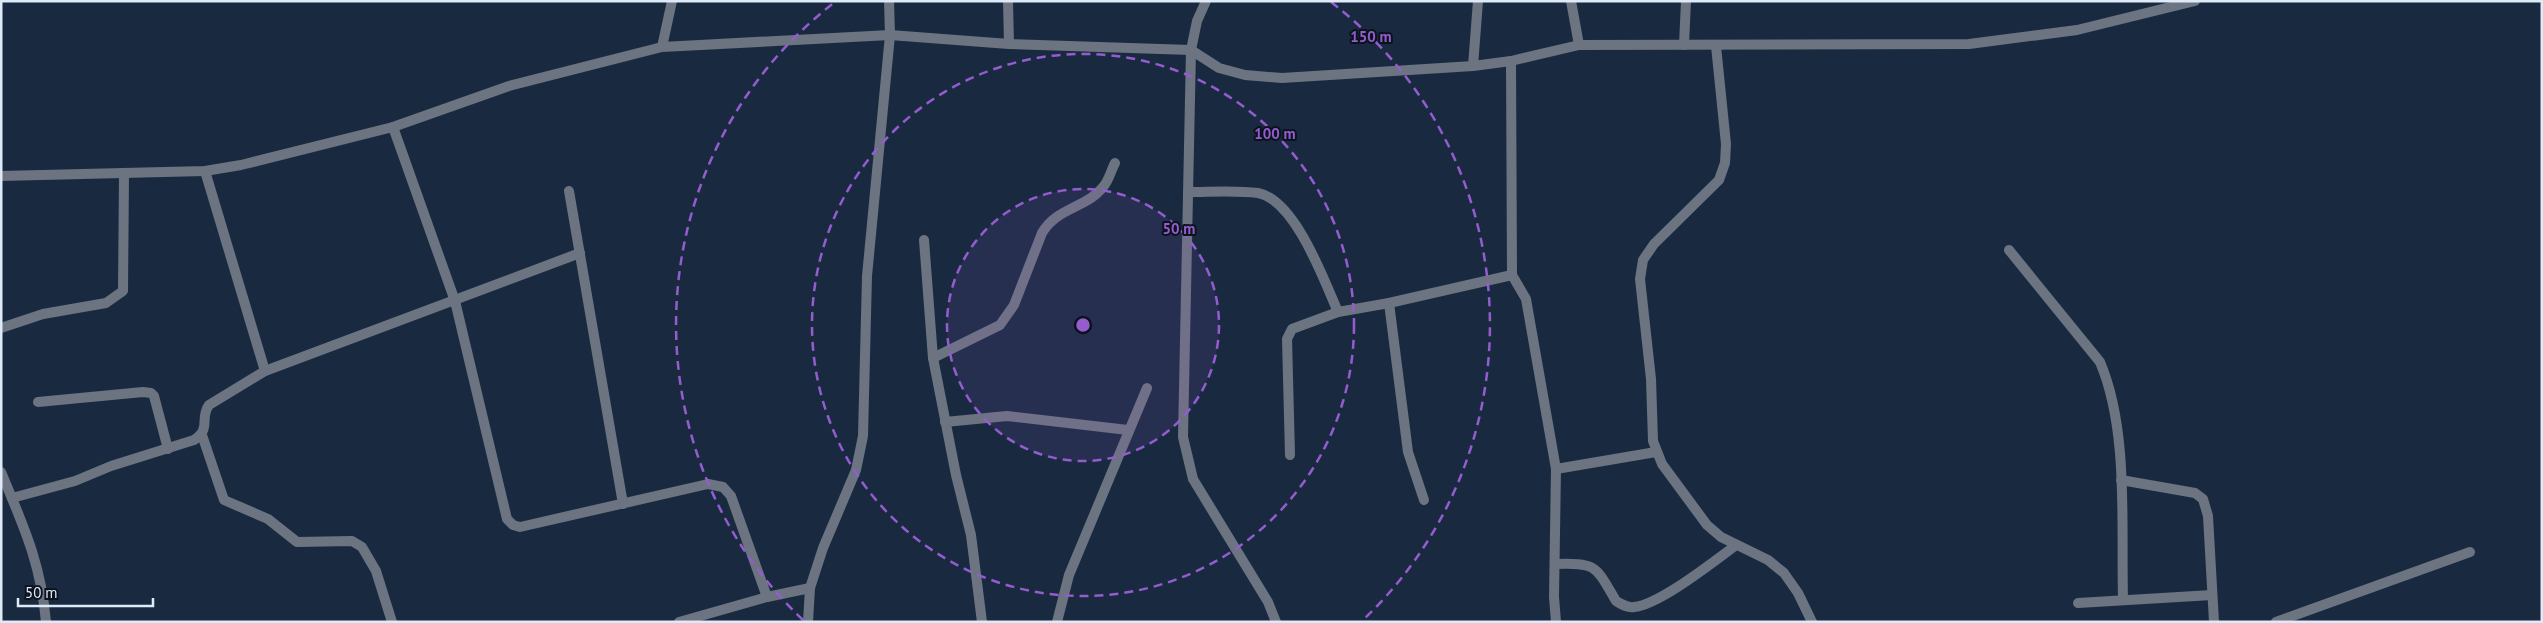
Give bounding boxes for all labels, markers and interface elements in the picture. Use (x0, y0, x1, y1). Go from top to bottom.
text: 150 m (1350, 27, 1392, 46)
text: 100 m (1254, 124, 1296, 143)
text: 50 m (1163, 219, 1195, 238)
centre of rings (1074, 316, 1092, 334)
scale bar (18, 576, 152, 608)
text: 50 m (25, 583, 58, 602)

